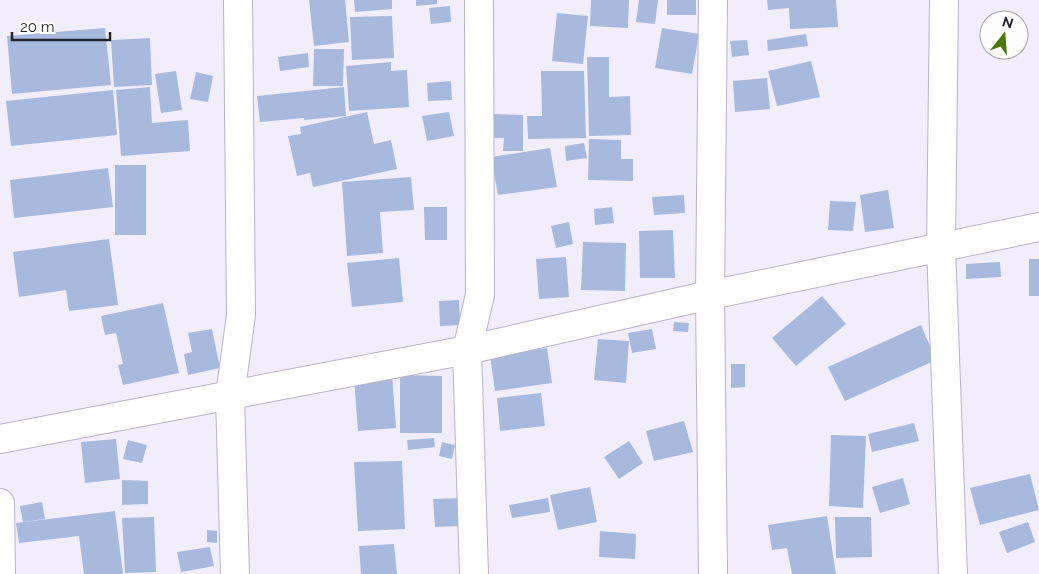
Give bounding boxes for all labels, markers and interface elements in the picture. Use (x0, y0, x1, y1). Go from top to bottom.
scale bar (12, 10, 110, 42)
north arrow (979, 10, 1029, 60)
text: N (1000, 13, 1015, 32)
text: 20 m (20, 18, 55, 36)

